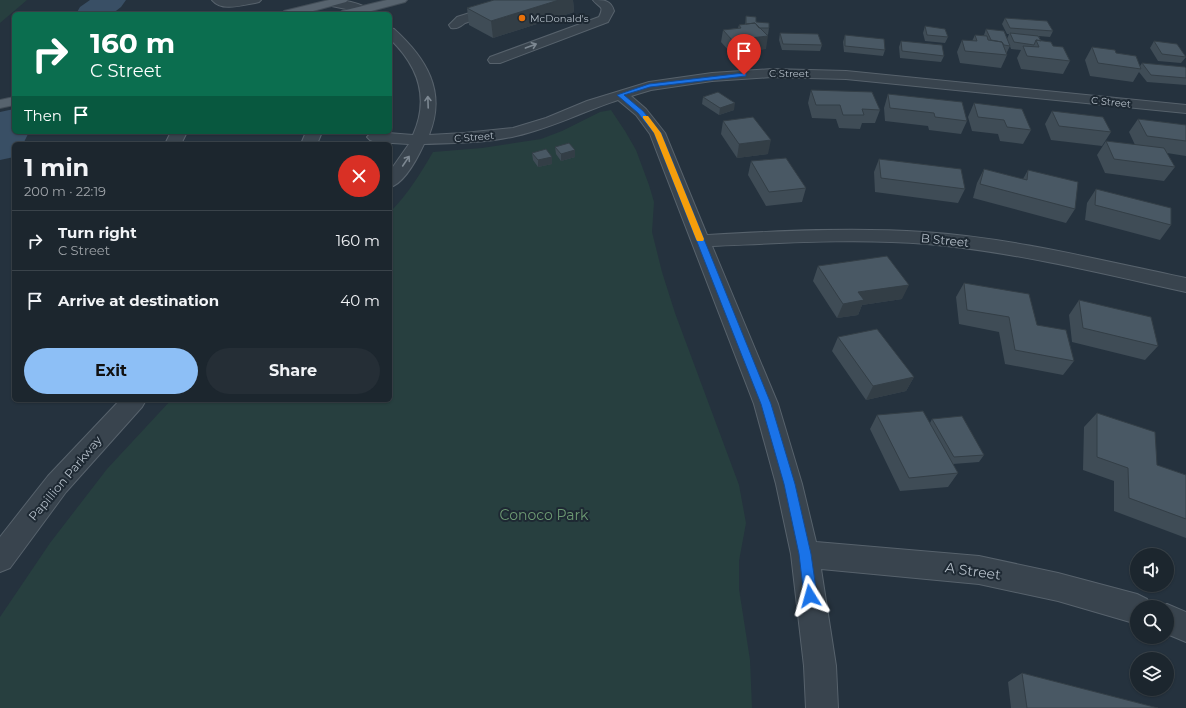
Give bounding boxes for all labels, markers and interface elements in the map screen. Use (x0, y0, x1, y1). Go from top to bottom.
place label: McDonald's (530, 12, 589, 25)
marker: McDonald's (517, 13, 527, 23)
text: 160 m (90, 26, 175, 60)
icon: right (24, 28, 76, 80)
pin (727, 34, 761, 75)
icon: arrive (733, 40, 755, 62)
one-way arrow (525, 42, 537, 50)
text: C Street (90, 60, 162, 82)
street label: C Street (769, 67, 809, 80)
street label: C Street (1090, 93, 1132, 111)
one-way arrow (424, 96, 432, 109)
icon: arrive (70, 104, 92, 126)
text: Then (24, 106, 62, 125)
street label: C Street (454, 129, 494, 145)
text: 1 min (24, 153, 89, 182)
button: close (338, 155, 380, 197)
one-way arrow (401, 156, 410, 167)
text: 200 m · 22:19 (24, 183, 106, 199)
text: Turn right (58, 223, 137, 242)
icon: right (24, 230, 46, 252)
street label: B Street (920, 230, 970, 250)
text: 160 m (336, 231, 380, 250)
text: C Street (58, 242, 110, 258)
icon: arrive (24, 290, 46, 312)
text: Arrive at destination (58, 291, 219, 310)
text: 40 m (340, 291, 380, 310)
button: Exit (24, 348, 198, 394)
button: Share (206, 348, 380, 394)
street label: Papillion Parkway (25, 432, 105, 523)
park label: Conoco Park (500, 506, 589, 524)
map controls (1130, 548, 1174, 696)
button: sound (1130, 548, 1174, 592)
street label: A Street (944, 558, 1002, 584)
position arrow (789, 575, 831, 617)
button: search (1130, 600, 1174, 644)
button: layers (1130, 652, 1174, 696)

